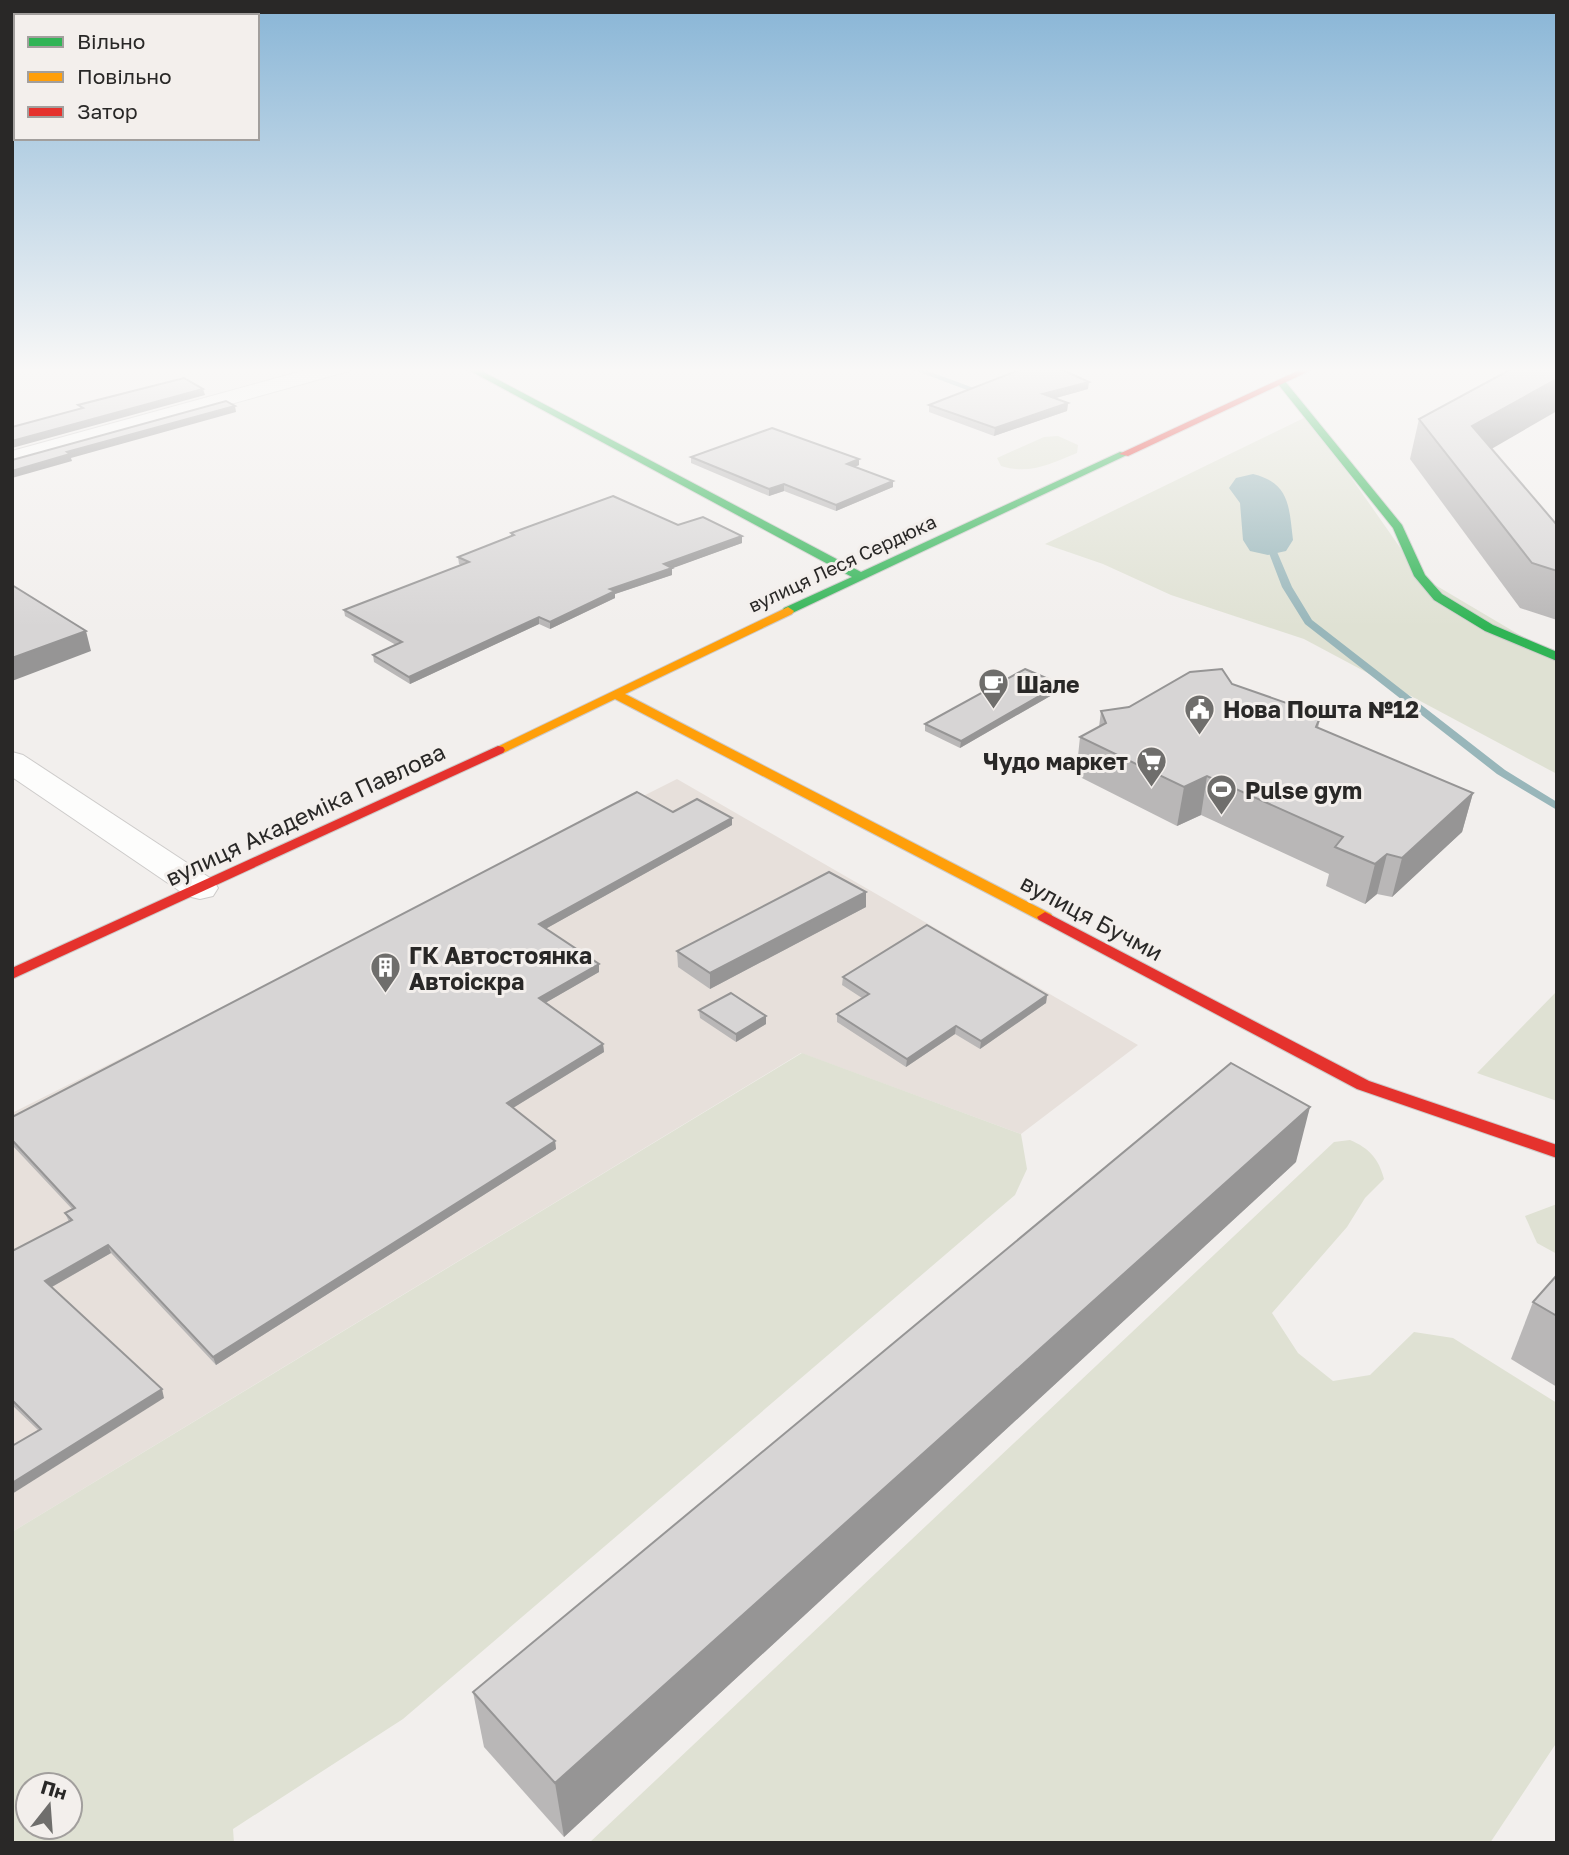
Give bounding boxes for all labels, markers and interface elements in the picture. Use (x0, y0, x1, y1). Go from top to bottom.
legend (14, 14, 259, 140)
text: Вільно (77, 28, 145, 54)
text: Повільно (77, 63, 172, 89)
text: Затор (77, 98, 138, 124)
street label: вулиця Леся Сердюка (744, 509, 940, 617)
cafe icon: Шале (976, 667, 1010, 711)
place label: Шале (1016, 670, 1080, 698)
public building icon: Нова Пошта №12 (1183, 692, 1217, 736)
place label: Нова Пошта №12 (1223, 695, 1419, 723)
street label: вулиця Академіка Павлова (161, 737, 449, 891)
supermarket icon: Чудо маркет (1134, 744, 1168, 788)
place label: Чудо маркет (983, 747, 1128, 775)
sports icon: Pulse gym (1205, 773, 1239, 817)
place label: Pulse gym (1245, 776, 1362, 804)
street label: вулиця Бучми (1016, 868, 1168, 966)
place label: ГК Автостоянка Автоіскра (409, 941, 592, 995)
building icon: ГК Автостоянка Автоіскра (369, 951, 403, 995)
north arrow (14, 1771, 84, 1841)
text: Пн (38, 1774, 70, 1804)

